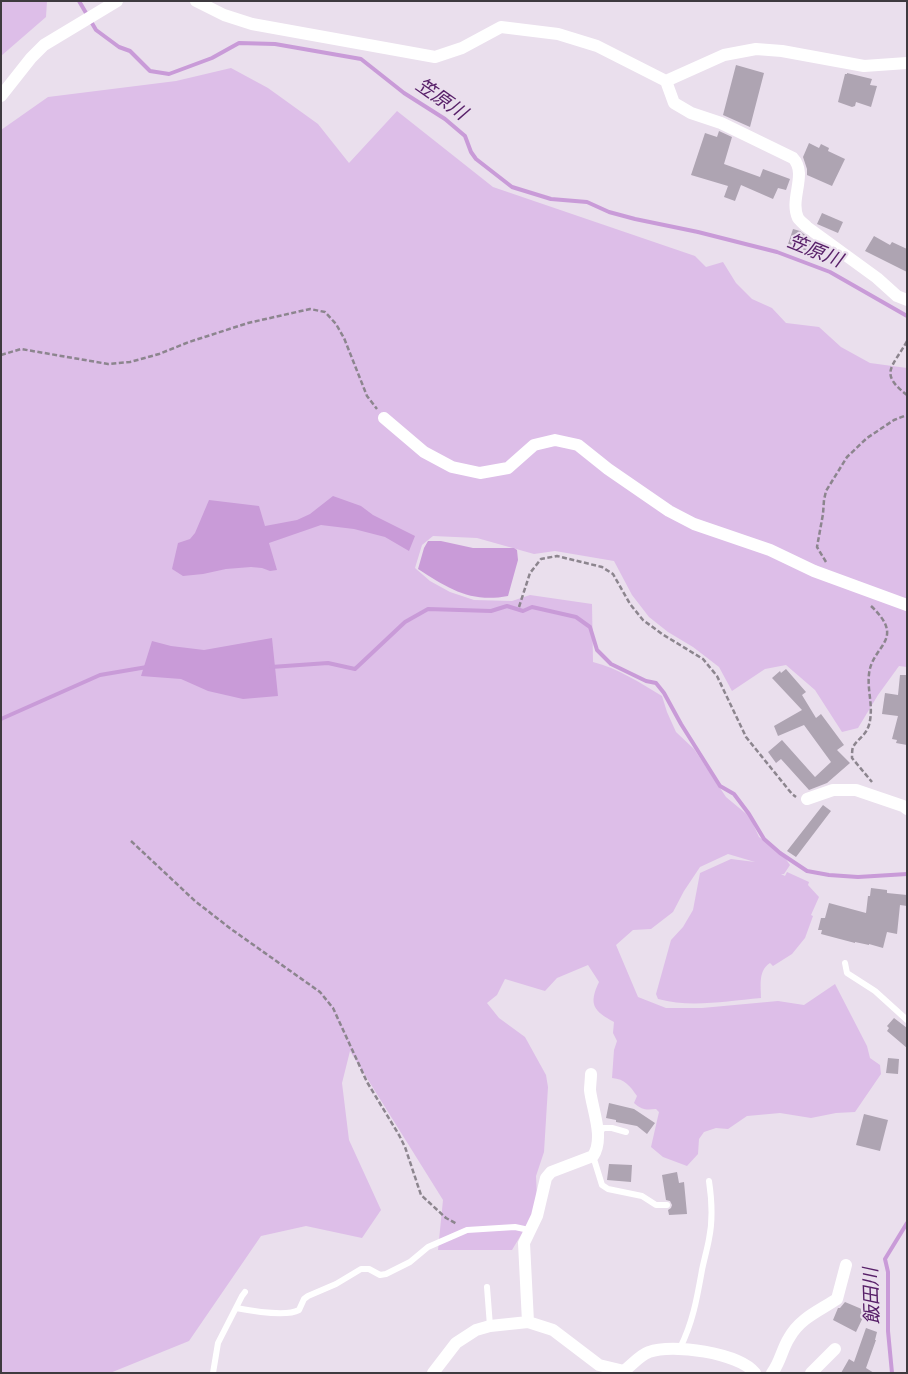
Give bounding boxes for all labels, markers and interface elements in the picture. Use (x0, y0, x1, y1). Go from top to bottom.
water label: 笠原川 (410, 75, 470, 127)
water label: 笠原川 (783, 232, 845, 274)
water label: 飯田川 (862, 1267, 886, 1325)

